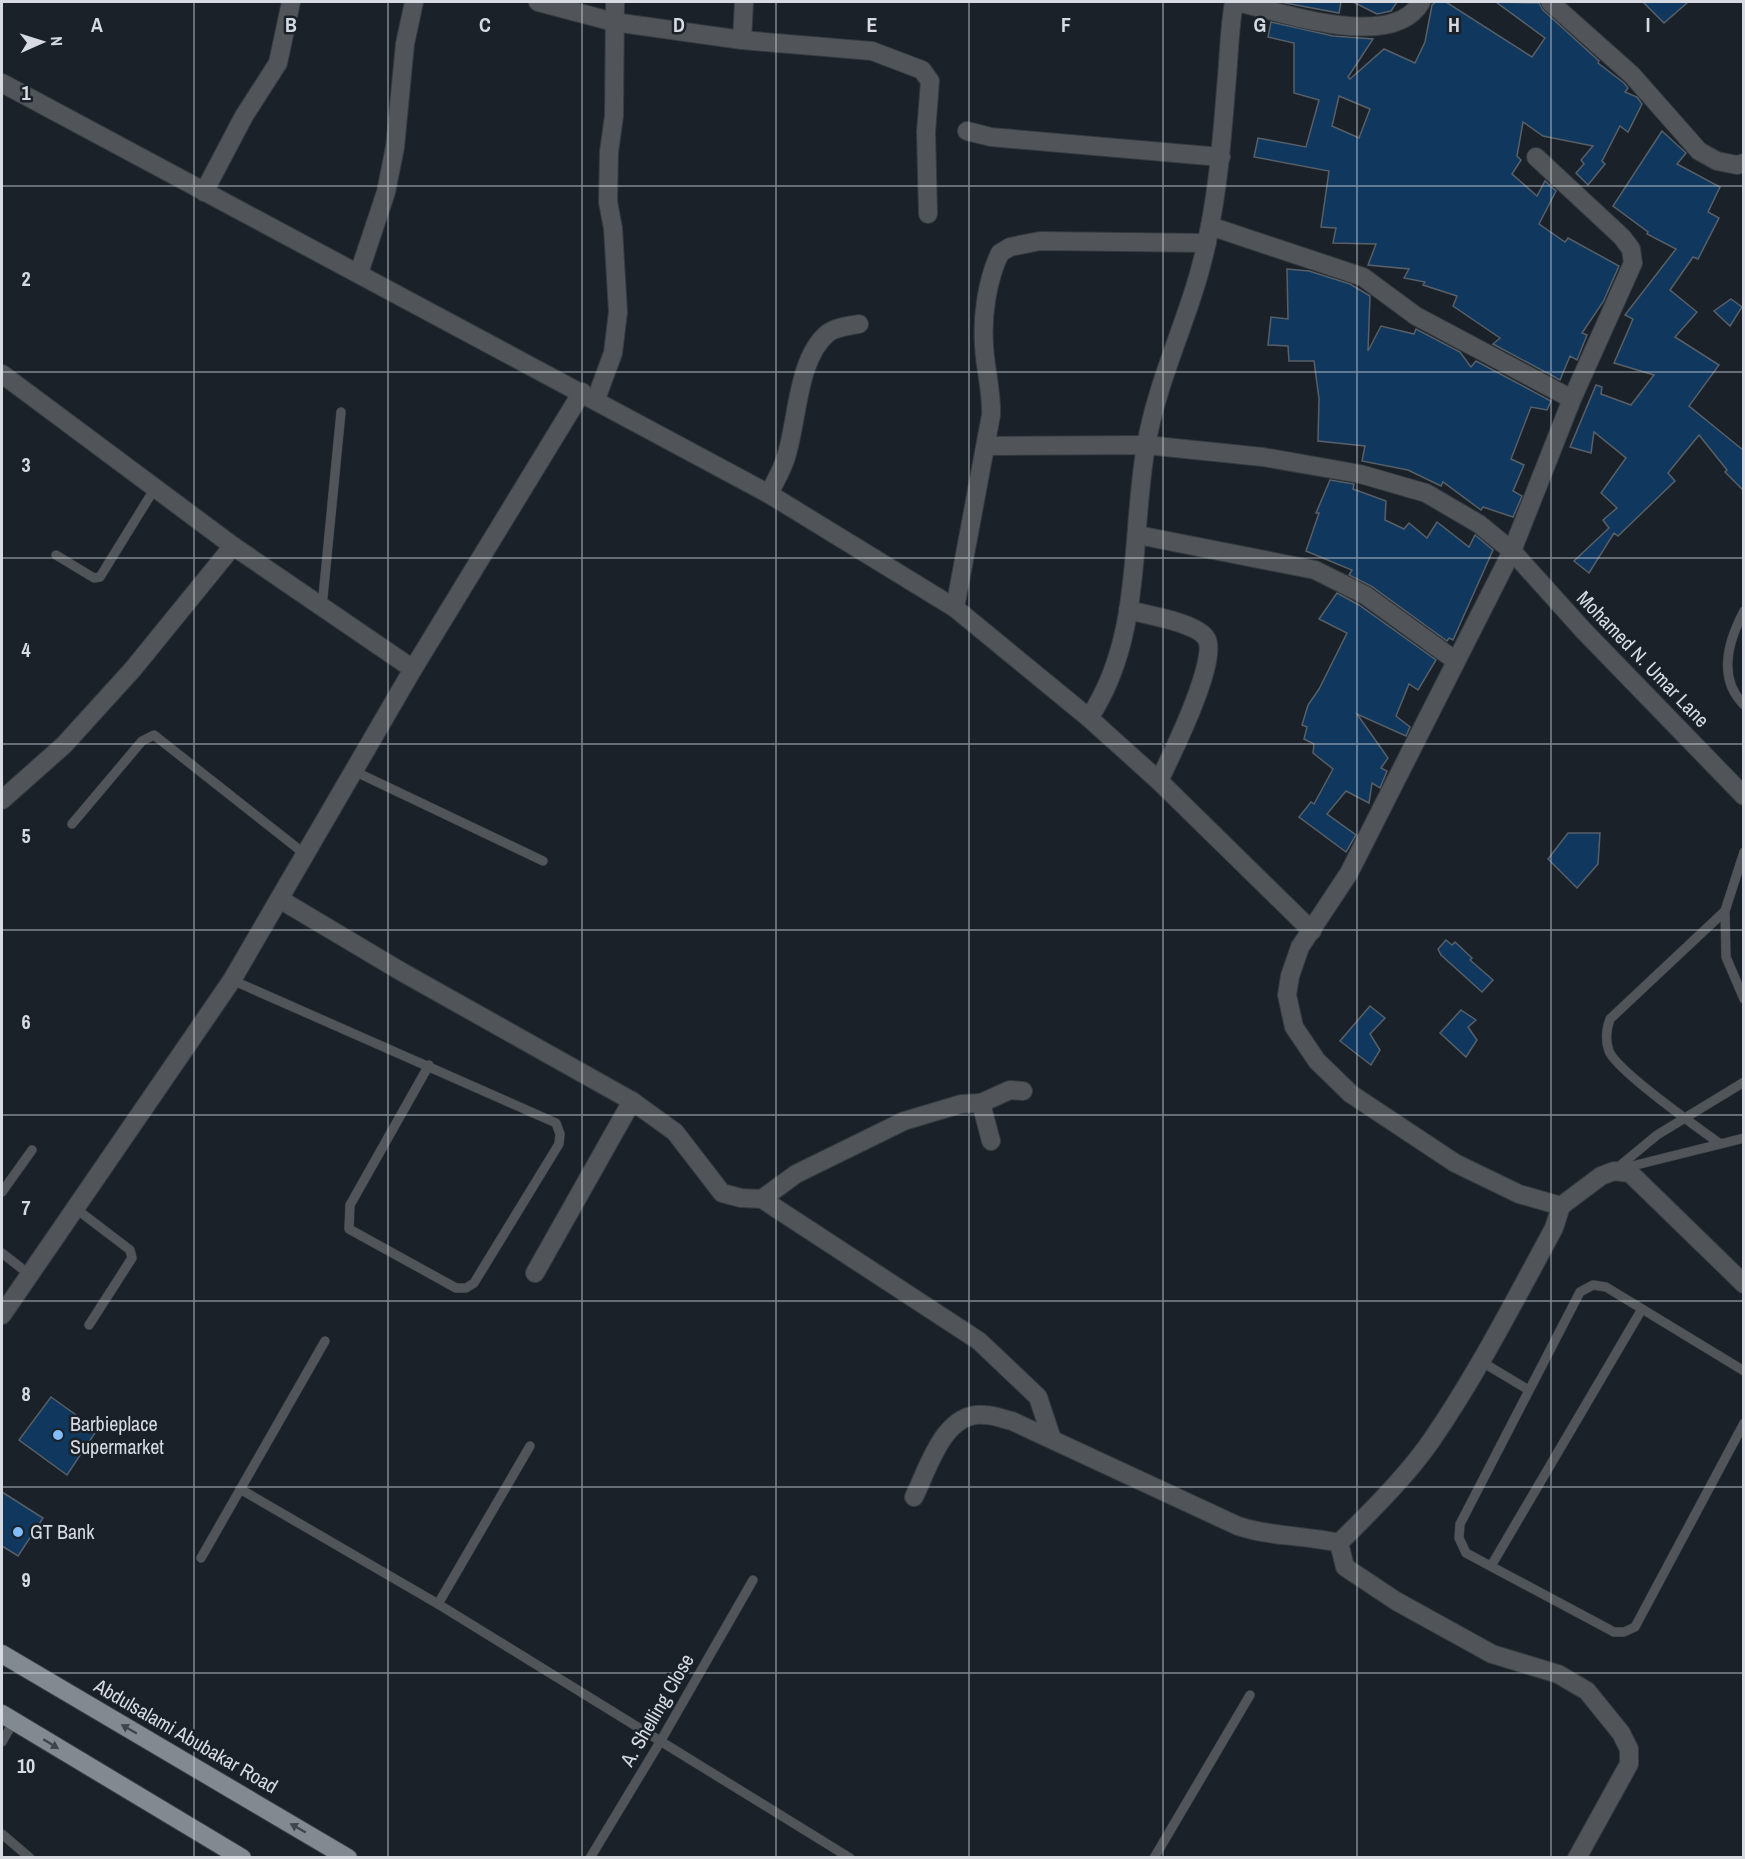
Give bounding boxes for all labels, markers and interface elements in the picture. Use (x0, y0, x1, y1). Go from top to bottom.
text: A (91, 11, 103, 38)
text: B (285, 11, 297, 38)
text: C (479, 11, 491, 38)
text: D (673, 11, 685, 38)
text: E (867, 11, 878, 38)
text: F (1061, 11, 1071, 38)
text: G (1254, 11, 1266, 38)
text: H (1448, 11, 1460, 38)
text: I (1646, 11, 1650, 38)
north arrow (12, 12, 72, 72)
text: N (46, 36, 68, 47)
text: 1 (21, 79, 31, 106)
text: 2 (21, 265, 31, 292)
text: 3 (21, 451, 31, 478)
street label: Mohamed N. Umar Lane (1571, 585, 1715, 733)
text: 4 (21, 636, 31, 663)
text: 5 (21, 822, 31, 849)
text: 6 (21, 1008, 31, 1035)
text: 7 (21, 1194, 31, 1221)
text: 8 (21, 1380, 31, 1407)
place label: Barbieplace Supermarket (70, 1410, 164, 1460)
marker: Barbieplace Supermarket (51, 1428, 65, 1442)
place label: GT Bank (30, 1518, 95, 1545)
marker: GT Bank (11, 1525, 25, 1539)
text: 9 (21, 1566, 31, 1593)
street label: A. Shelling Close (613, 1649, 700, 1772)
street label: Abdulsalami Abubakar Road (89, 1671, 283, 1799)
one-way arrow (120, 1724, 137, 1734)
one-way arrow (43, 1739, 59, 1750)
text: 10 (17, 1752, 35, 1779)
one-way arrow (289, 1823, 306, 1833)

